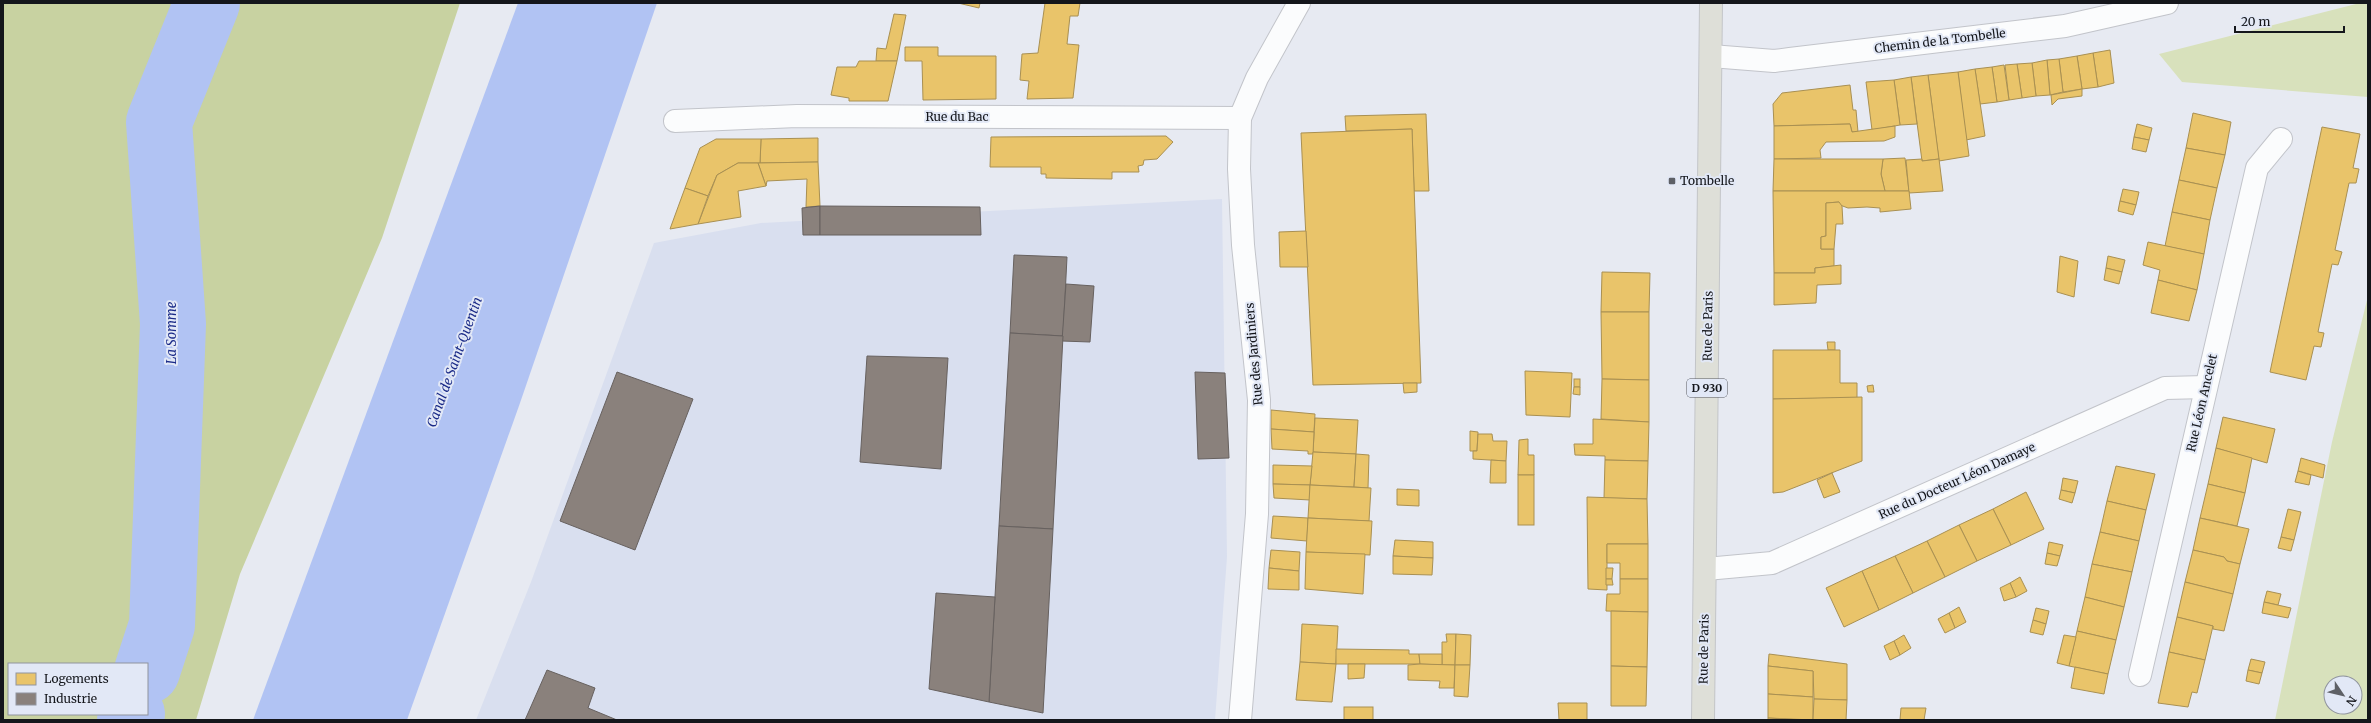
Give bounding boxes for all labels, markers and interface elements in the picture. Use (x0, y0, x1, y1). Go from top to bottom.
scale bar (2235, 8, 2344, 34)
text: 20 m (2241, 14, 2270, 29)
street label: Chemin de la Tombelle (1873, 25, 2006, 56)
street label: Rue du Bac (925, 109, 989, 124)
place label: Tombelle (1680, 173, 1734, 188)
marker: Tombelle (1667, 176, 1677, 186)
street label: Rue de Paris (1699, 291, 1716, 361)
water label: Canal de Saint-Quentin (423, 295, 486, 430)
water label: La Somme (163, 301, 180, 364)
street label: Rue des Jardiniers (1242, 302, 1265, 406)
street label: Rue Léon Ancelet (2183, 352, 2220, 453)
road number: D 930 (1687, 379, 1727, 397)
street label: Rue du Docteur Léon Damaye (1876, 439, 2038, 522)
street label: Rue de Paris (1695, 614, 1712, 684)
legend (8, 663, 148, 715)
text: Logements (44, 671, 109, 686)
north arrow (2323, 675, 2363, 715)
text: Industrie (44, 691, 97, 706)
text: N (2343, 693, 2359, 709)

